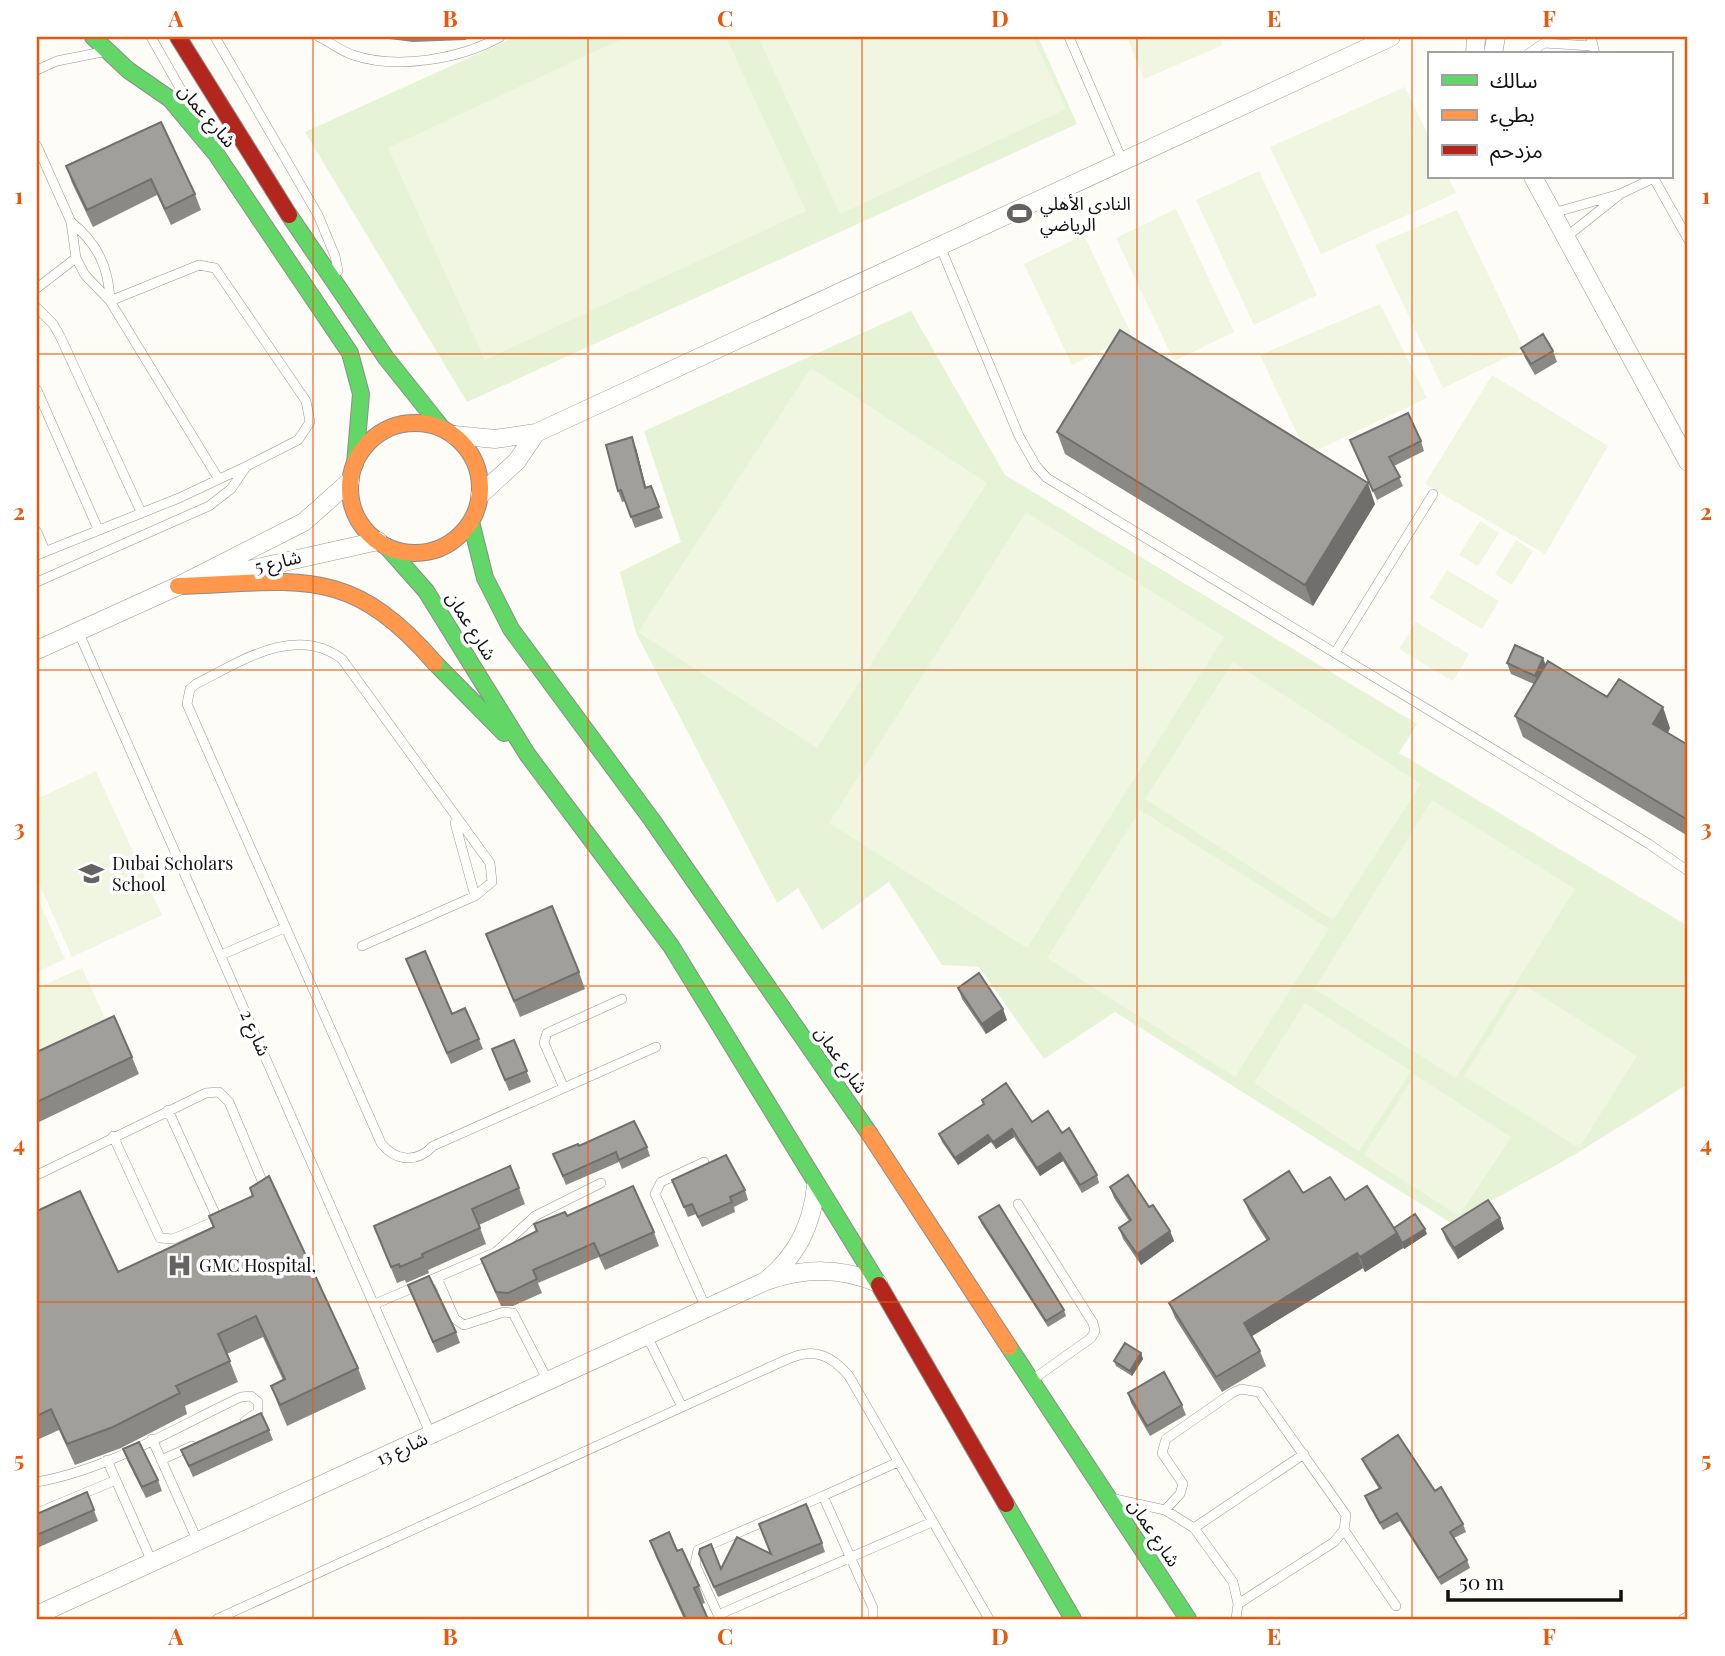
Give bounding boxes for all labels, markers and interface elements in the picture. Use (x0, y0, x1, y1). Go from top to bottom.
text: A (167, 2, 184, 33)
text: B (442, 2, 458, 33)
text: C (717, 2, 733, 33)
text: D (991, 2, 1009, 33)
text: E (1267, 2, 1281, 33)
text: F (1542, 2, 1556, 33)
legend (1428, 52, 1672, 178)
text: سالك (1490, 65, 1537, 93)
street label: شارع عمان (171, 79, 242, 154)
text: بطيء (1490, 99, 1535, 131)
text: مزدحم (1490, 135, 1543, 166)
text: 1 (15, 179, 24, 210)
text: 1 (1702, 179, 1711, 210)
place label: النادي الأهلي الرياضي (1040, 191, 1131, 238)
sports icon: النادي الأهلي الرياضي (1006, 200, 1034, 228)
text: 2 (13, 495, 25, 526)
text: 2 (1700, 495, 1712, 526)
street label: شارع 5 (252, 544, 304, 581)
street label: شارع عمان (439, 587, 502, 666)
text: 3 (13, 811, 25, 842)
text: 3 (1700, 811, 1712, 842)
place label: Dubai Scholars School (112, 851, 233, 896)
school or university icon: Dubai Scholars School (78, 860, 106, 888)
street label: شارع 2 (232, 1006, 277, 1061)
street label: شارع عمان (808, 1021, 874, 1099)
text: 4 (13, 1127, 25, 1158)
text: 4 (1700, 1127, 1712, 1158)
hospital icon: GMC Hospital, (165, 1252, 193, 1280)
place label: GMC Hospital, (199, 1253, 316, 1277)
street label: شارع 13 (372, 1426, 432, 1473)
text: 5 (14, 1443, 24, 1474)
text: 5 (1701, 1443, 1711, 1474)
street label: شارع عمان (1121, 1494, 1186, 1573)
scale bar (1448, 1558, 1622, 1602)
text: 50 m (1459, 1567, 1505, 1595)
text: A (167, 1620, 184, 1651)
text: B (442, 1620, 458, 1651)
text: C (717, 1620, 733, 1651)
text: D (991, 1620, 1009, 1651)
text: E (1267, 1620, 1281, 1651)
text: F (1542, 1620, 1556, 1651)

